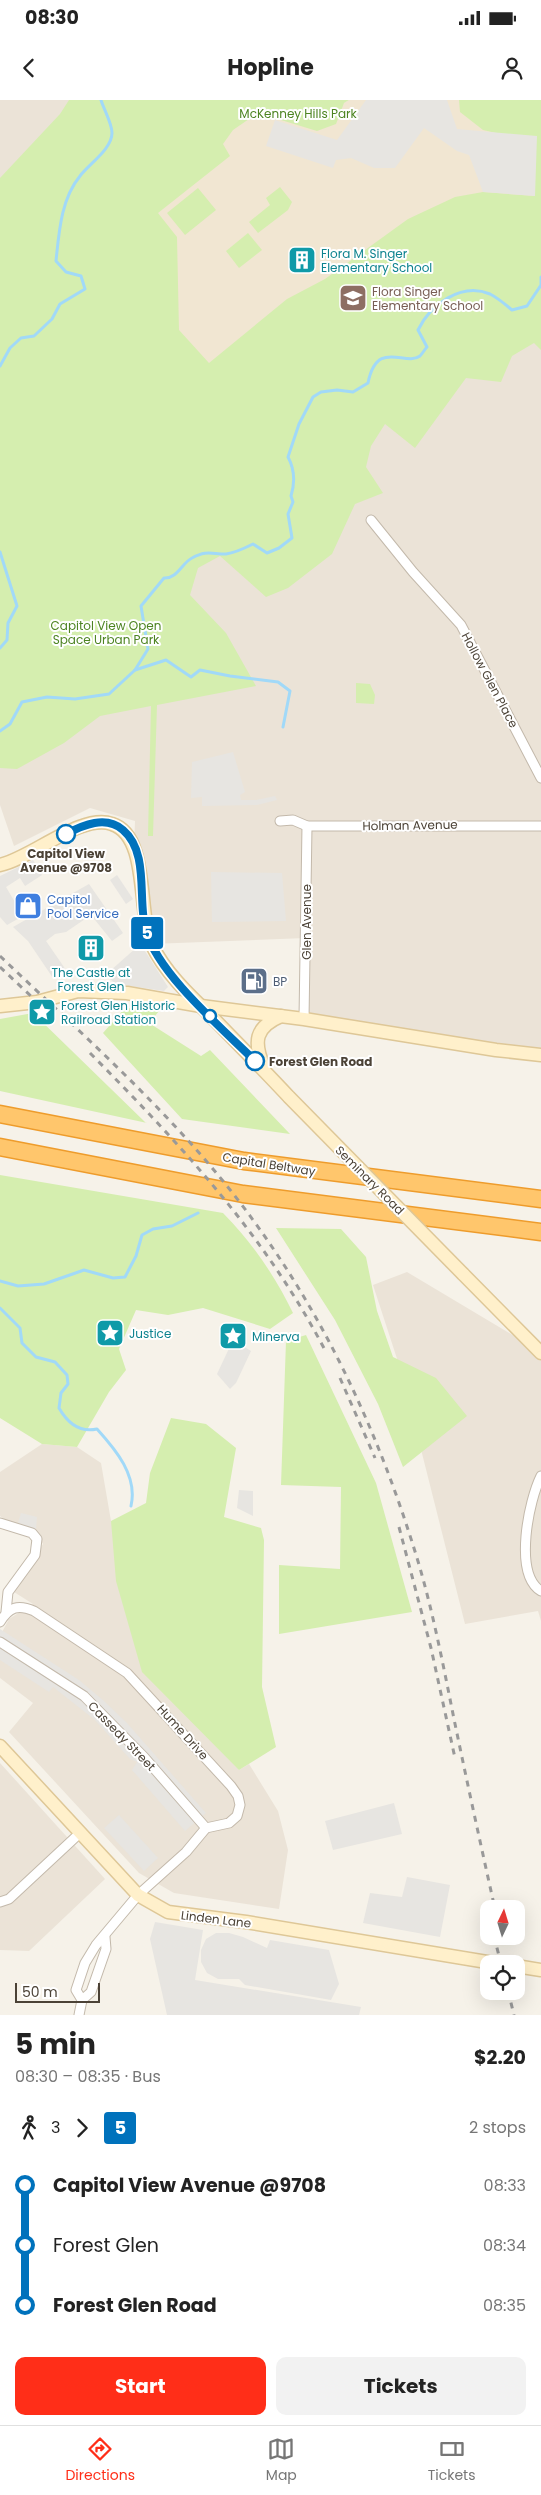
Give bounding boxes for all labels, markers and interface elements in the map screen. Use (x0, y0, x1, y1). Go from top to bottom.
text: 08:30 (25, 4, 79, 31)
text: Hopline (227, 52, 314, 83)
icon: back (15, 54, 43, 82)
icon: person (498, 54, 526, 82)
park label: McKenney Hills Park (239, 105, 357, 122)
building icon: Flora M. Singer Elementary School (287, 245, 317, 275)
place label: Flora M. Singer Elementary School (321, 245, 432, 276)
school or university icon: Flora Singer Elementary School (338, 283, 368, 313)
place label: Flora Singer Elementary School (372, 283, 483, 314)
park label: Capitol View Open Space Urban Park (51, 617, 161, 648)
street label: Hollow Glen Place (458, 629, 522, 731)
street label: Holman Avenue (362, 816, 458, 834)
marker: Capitol View Avenue @9708 (56, 824, 76, 844)
place label: Capitol View Avenue @9708 (20, 845, 112, 876)
street label: Glen Avenue (298, 884, 315, 960)
shop icon: Capitol Pool Service (13, 891, 43, 921)
place label: Capitol Pool Service (47, 891, 119, 922)
line badge: 5 (131, 917, 163, 949)
text: 5 (141, 920, 153, 945)
building icon: The Castle at Forest Glen (76, 933, 106, 963)
place label: The Castle at Forest Glen (52, 964, 130, 995)
fuel station icon: BP (239, 966, 269, 996)
place label: BP (273, 973, 287, 990)
place icon: Forest Glen Historic Railroad Station (27, 997, 57, 1027)
place label: Forest Glen Historic Railroad Station (61, 997, 175, 1028)
unlabelled marker (203, 1009, 217, 1023)
marker: Forest Glen Road (245, 1051, 265, 1071)
place label: Forest Glen Road (269, 1053, 372, 1070)
street label: Seminary Road (332, 1142, 408, 1218)
street label: Capital Beltway (221, 1148, 317, 1180)
place icon: Justice (95, 1318, 125, 1348)
place icon: Minerva (218, 1321, 248, 1351)
place label: Justice (129, 1325, 171, 1342)
place label: Minerva (252, 1328, 300, 1345)
street label: Cassedy Street (84, 1698, 160, 1774)
street label: Hume Drive (154, 1701, 212, 1763)
north arrow (480, 1900, 525, 1945)
map controls (480, 1900, 525, 2000)
street label: Linden Lane (180, 1906, 252, 1932)
button: locate (480, 1955, 525, 2000)
scale bar (15, 1980, 100, 2003)
text: 50 m (22, 1982, 58, 2002)
text: 5 min (15, 2025, 96, 2064)
text: $2.20 (474, 2044, 526, 2071)
text: 08:30 – 08:35 · Bus (15, 2065, 161, 2088)
icon: walk (15, 2114, 43, 2142)
icon: forward (68, 2114, 96, 2142)
text: 5 (114, 2115, 126, 2140)
text: 3 (51, 2116, 60, 2139)
text: 2 stops (469, 2116, 526, 2139)
text: Capitol View Avenue @9708 (53, 2172, 326, 2199)
text: 08:33 (484, 2174, 526, 2197)
text: Forest Glen (53, 2232, 159, 2259)
text: 08:34 (483, 2234, 526, 2257)
text: Forest Glen Road (53, 2292, 217, 2319)
text: 08:35 (483, 2294, 526, 2317)
button: Start (15, 2357, 266, 2415)
button: Tickets (276, 2357, 526, 2415)
tab: Directions (65, 2435, 135, 2486)
tab: Map (266, 2435, 297, 2486)
tab: Tickets (428, 2435, 476, 2486)

